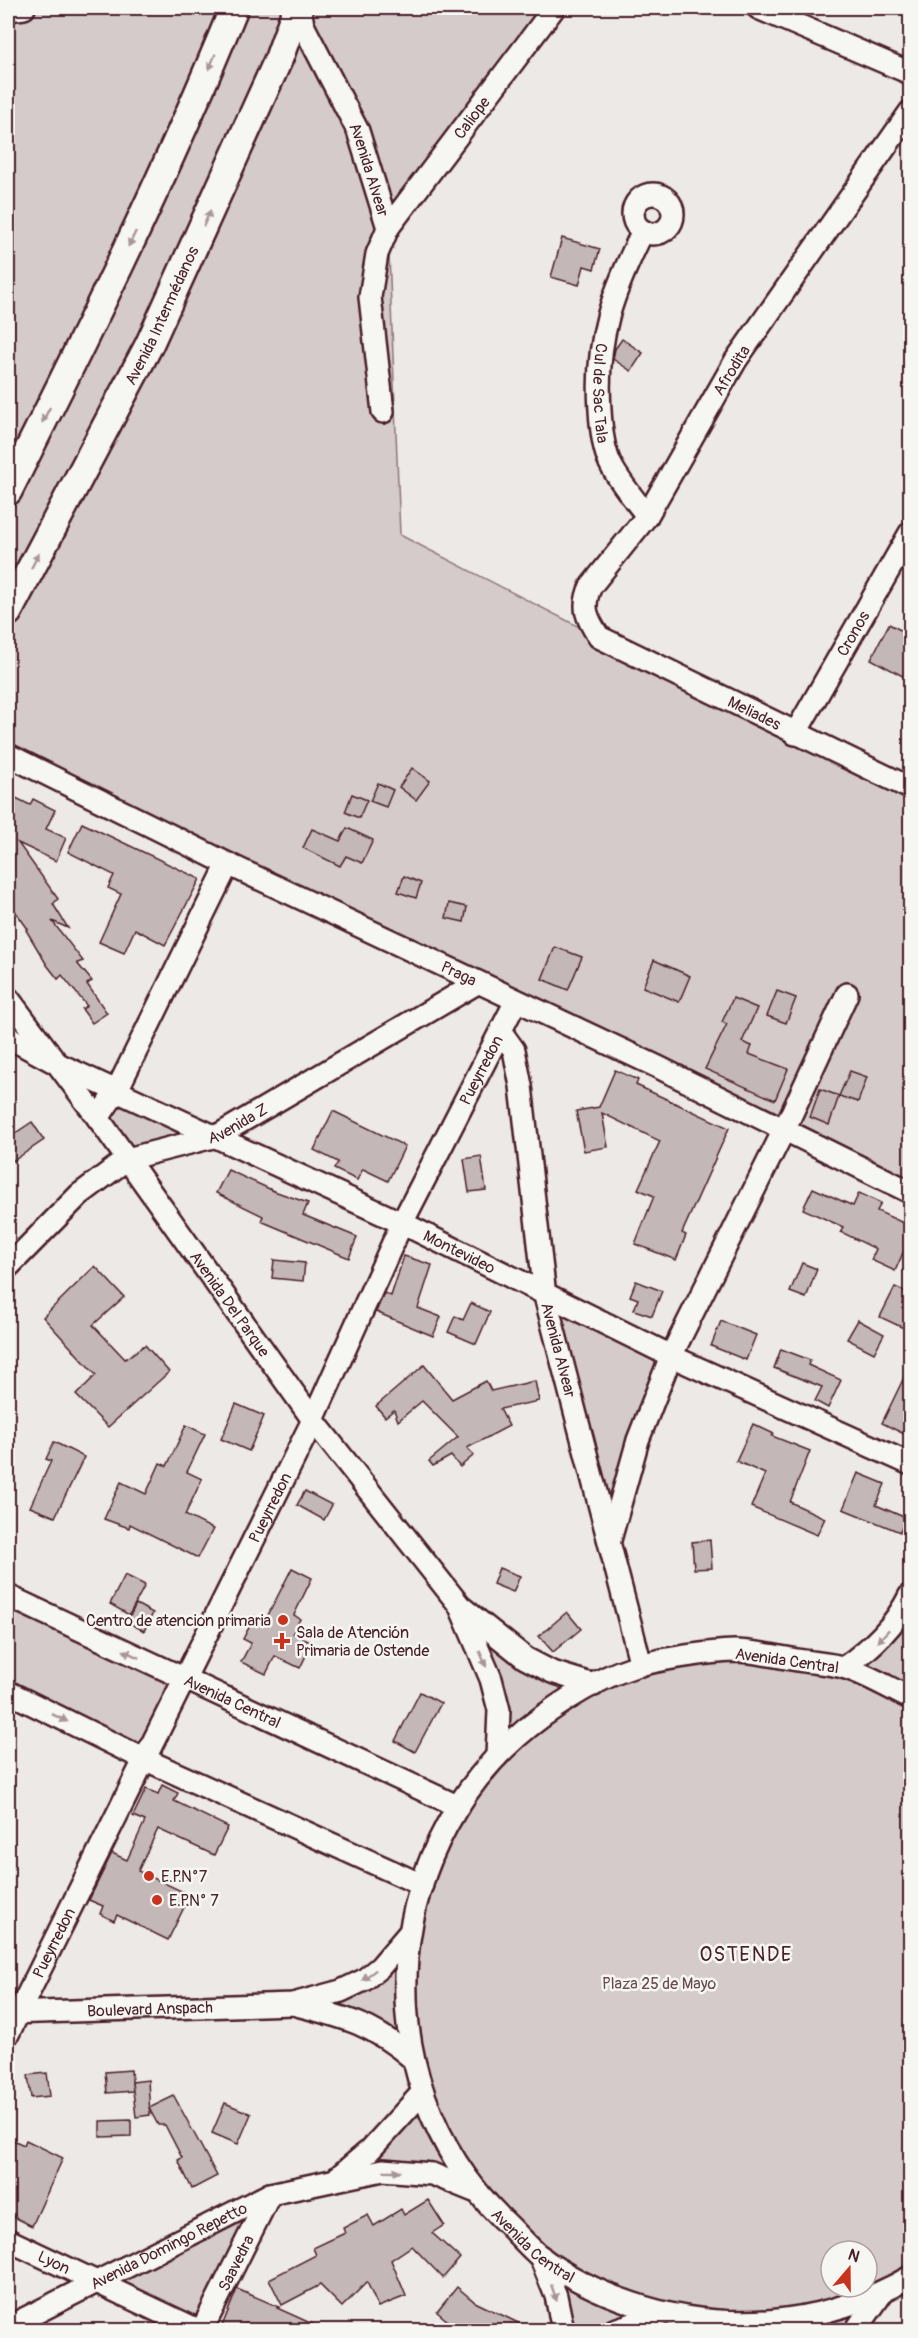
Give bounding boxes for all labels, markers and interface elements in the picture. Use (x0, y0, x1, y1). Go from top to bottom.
one-way arrow (207, 53, 217, 71)
street label: Caliope (450, 93, 495, 143)
street label: Avenida Alvear (344, 119, 393, 220)
one-way arrow (202, 208, 212, 226)
one-way arrow (127, 231, 136, 248)
street label: Avenida Intermédanos (121, 243, 203, 389)
street label: Cul de Sac Tala (588, 342, 612, 445)
street label: Afrodita (709, 342, 755, 399)
one-way arrow (42, 406, 51, 423)
one-way arrow (30, 552, 40, 569)
street label: Cronos (833, 608, 874, 660)
street label: Meliades (724, 692, 784, 735)
street label: Praga (438, 957, 480, 991)
street label: Pueyrredon (455, 1032, 508, 1108)
street label: Avenida Z (206, 1099, 272, 1149)
street label: Montevideo (420, 1226, 499, 1279)
street label: Avenida Del Parque (185, 1248, 274, 1361)
street label: Avenida Alvear (536, 1301, 580, 1400)
street label: Pueyrredon (245, 1469, 296, 1546)
place label: Centro de atencion primaria (86, 1611, 271, 1631)
marker: Centro de atencion primaria (276, 1613, 290, 1627)
place label: Sala de Atención Primaria de Ostende (296, 1623, 430, 1661)
one-way arrow (876, 1628, 890, 1643)
marker: Sala de Atención Primaria de Ostende (273, 1632, 291, 1650)
street label: Avenida Central (734, 1644, 840, 1678)
one-way arrow (123, 1649, 140, 1658)
one-way arrow (478, 1651, 488, 1669)
street label: Avenida Central (181, 1671, 284, 1733)
one-way arrow (51, 1712, 69, 1722)
place label: E.P.N°7 (161, 1867, 208, 1887)
marker: E.P.N°7 (142, 1869, 156, 1883)
place label: E.P.N° 7 (169, 1891, 219, 1911)
marker: E.P.N° 7 (150, 1893, 164, 1907)
street label: Pueyrredon (28, 1905, 80, 1981)
district label: OSTENDE (699, 1942, 793, 1967)
one-way arrow (362, 1969, 378, 1981)
park label: Plaza 25 de Mayo (602, 1974, 716, 1994)
street label: Boulevard Anspach (87, 1998, 213, 2021)
one-way arrow (382, 2166, 401, 2176)
street label: Avenida Domingo Repetto (87, 2198, 251, 2295)
street label: Avenida Central (486, 2205, 578, 2288)
street label: Saavedra (214, 2232, 259, 2295)
north arrow (819, 2239, 879, 2299)
text: N (845, 2245, 862, 2267)
street label: Lyon (34, 2247, 73, 2279)
one-way arrow (550, 2284, 559, 2302)

